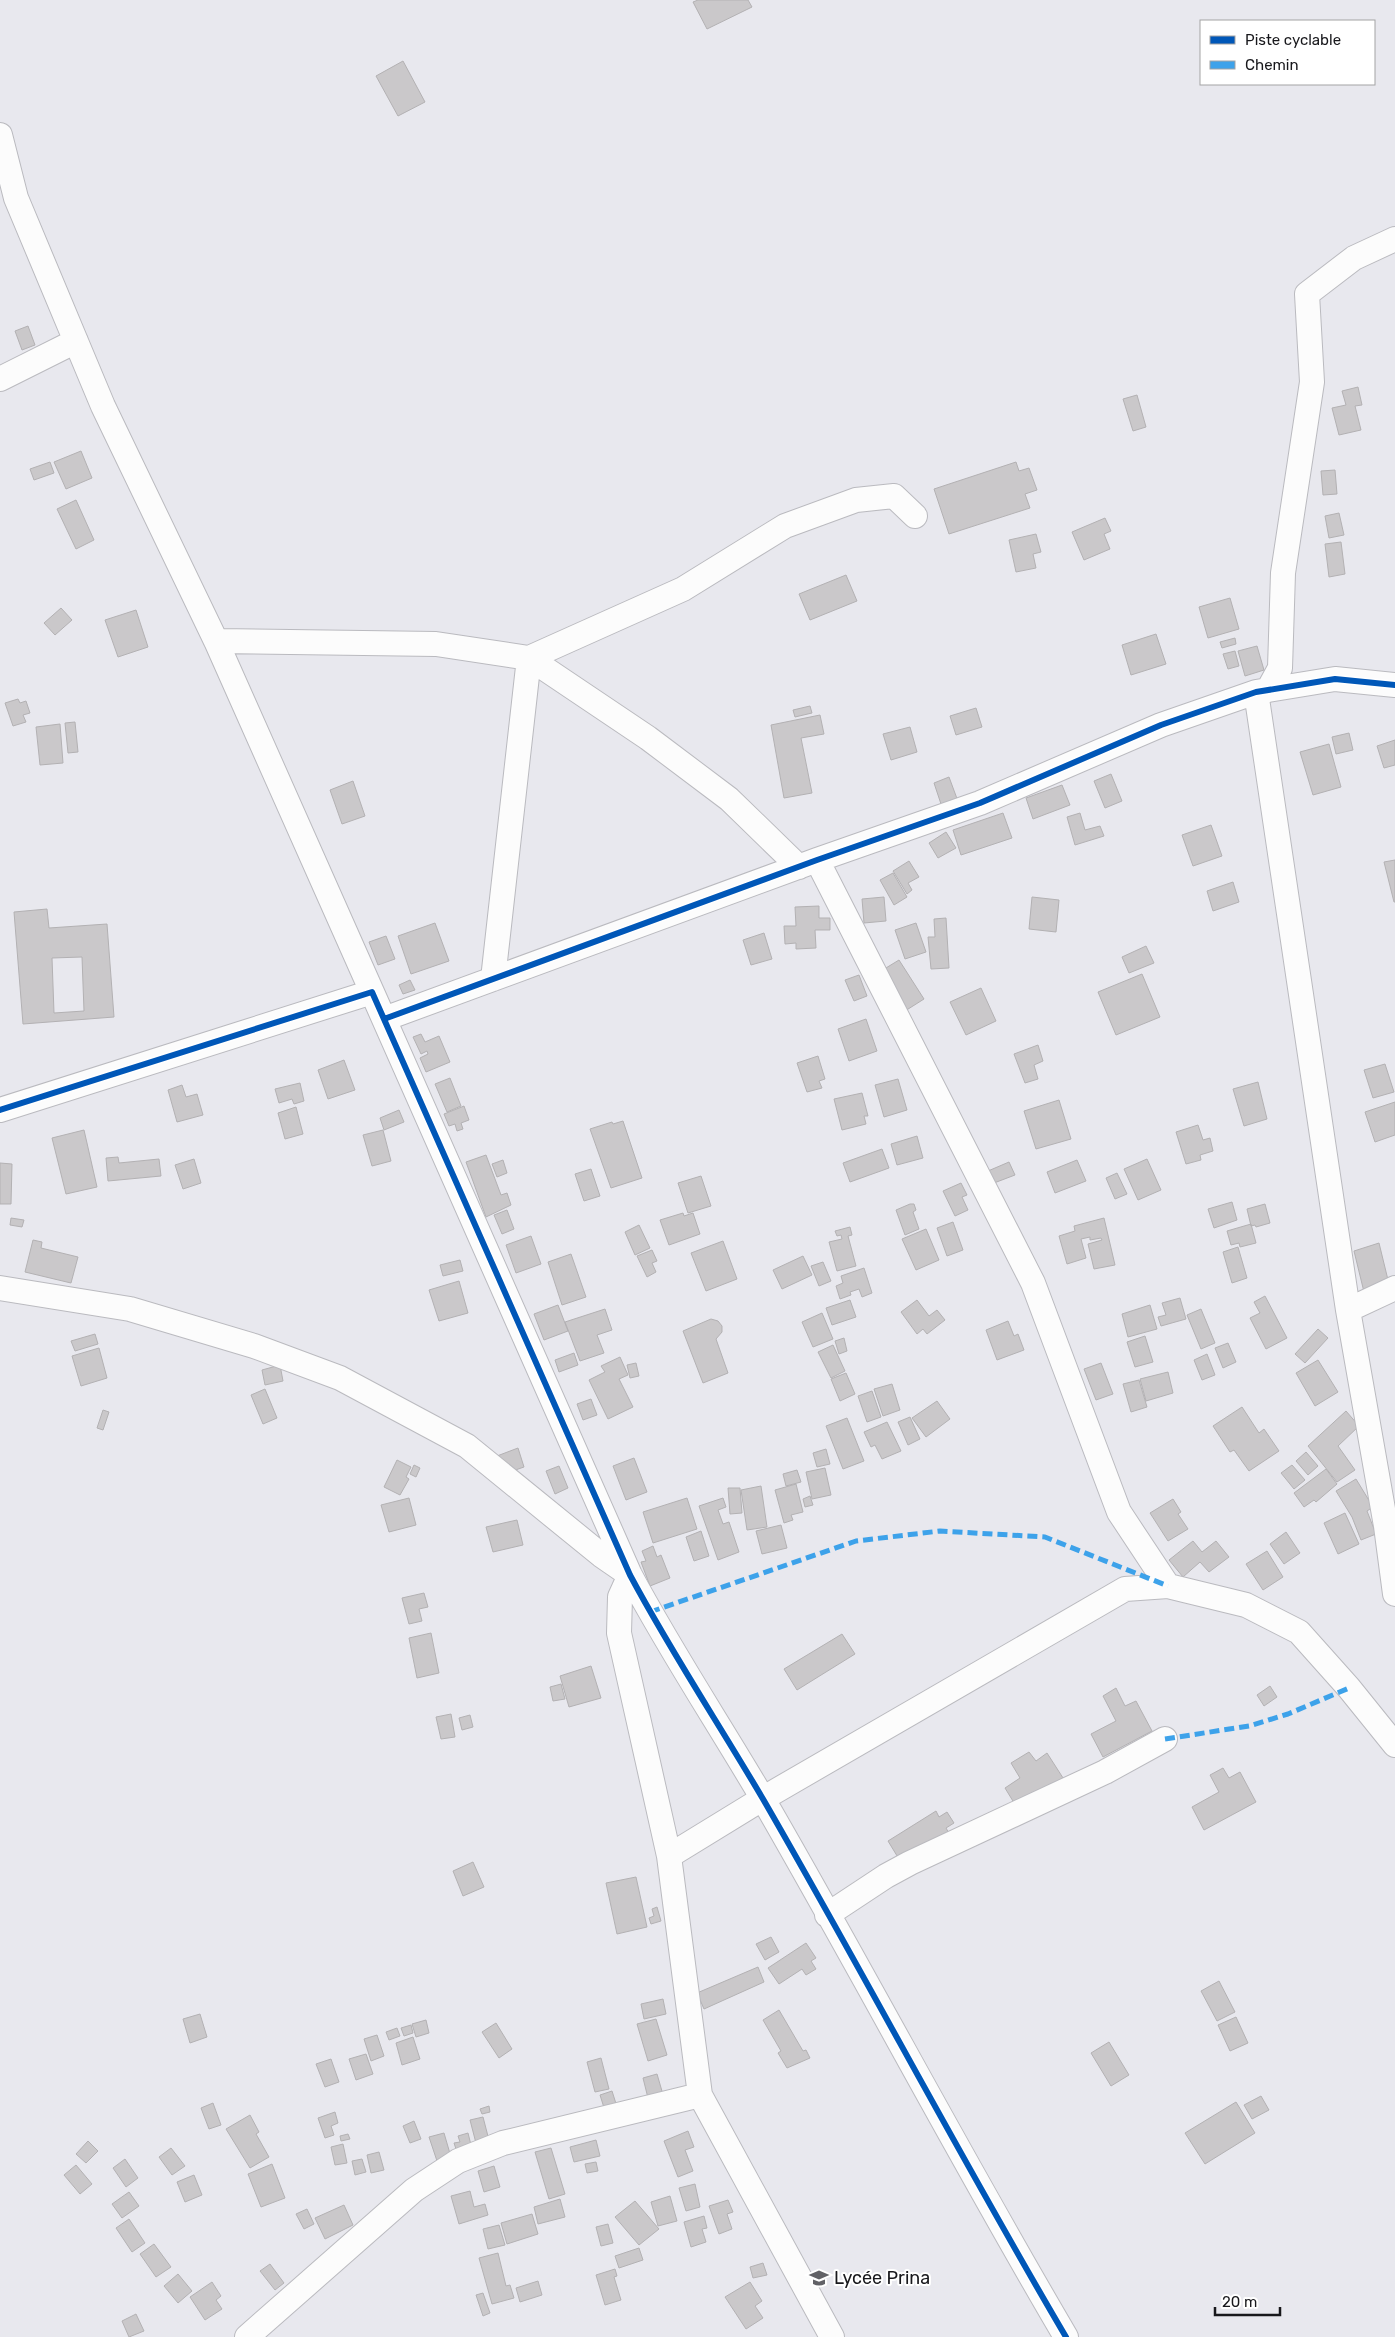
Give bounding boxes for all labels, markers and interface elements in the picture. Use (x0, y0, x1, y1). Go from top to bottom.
legend (1200, 20, 1375, 85)
text: Piste cyclable (1245, 31, 1341, 49)
text: Chemin (1245, 56, 1299, 74)
school or university icon: Lycée Prina (808, 2267, 830, 2289)
place label: Lycée Prina (834, 2267, 930, 2289)
scale bar (1215, 2284, 1280, 2316)
text: 20 m (1222, 2293, 1257, 2311)

